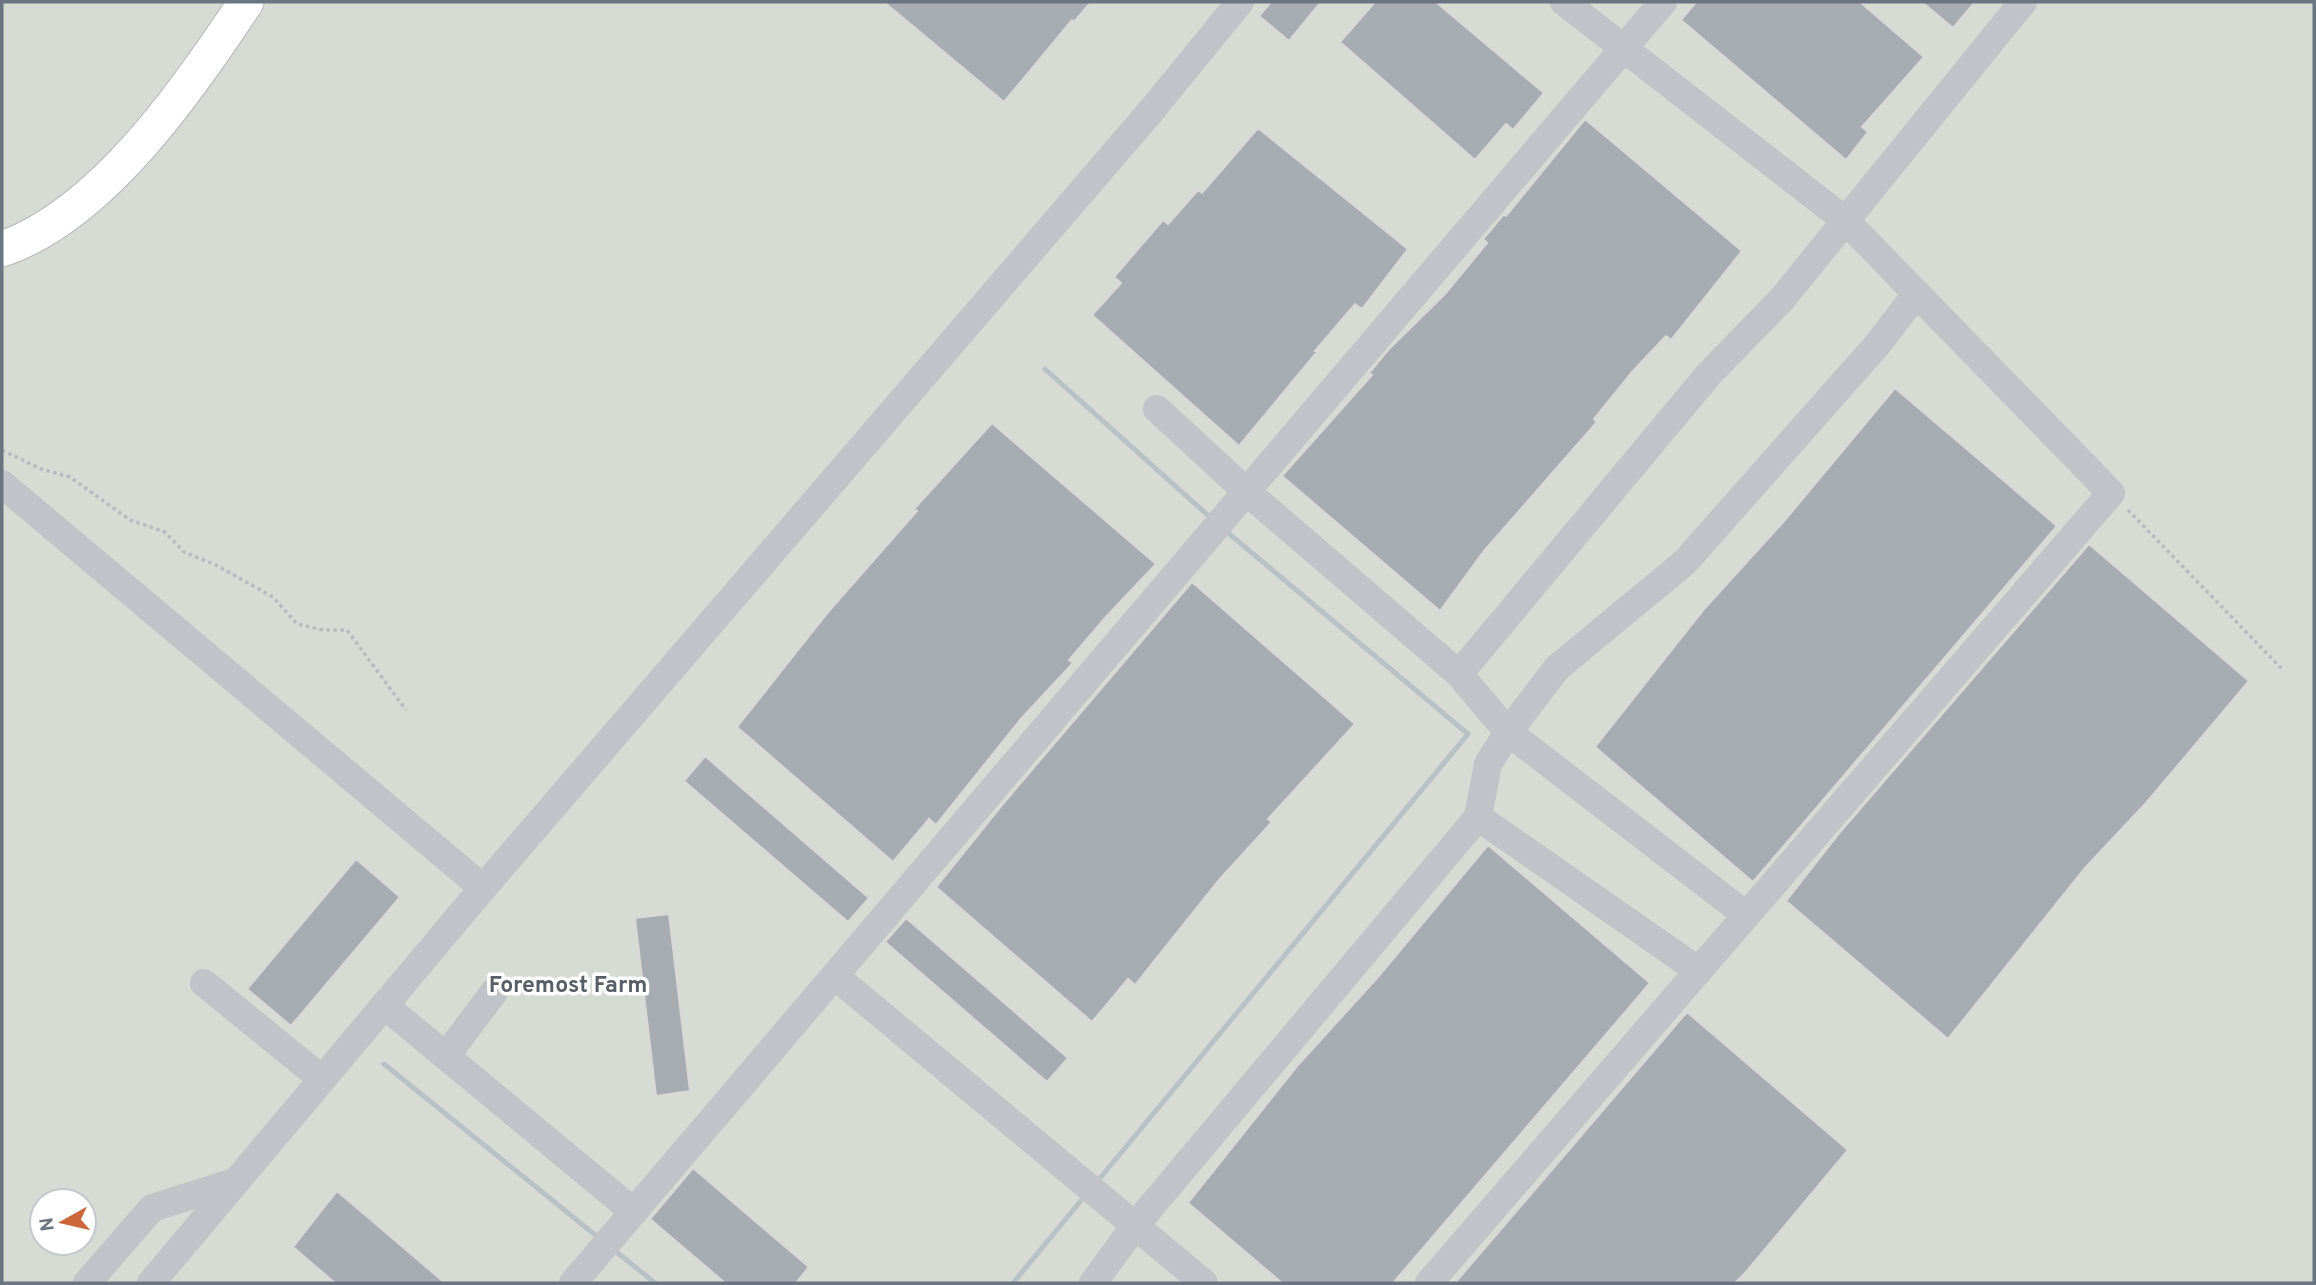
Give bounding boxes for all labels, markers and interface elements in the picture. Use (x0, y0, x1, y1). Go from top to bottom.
district label: Foremost Farm (489, 972, 647, 1001)
north arrow (28, 1187, 98, 1257)
text: N (35, 1216, 61, 1233)

